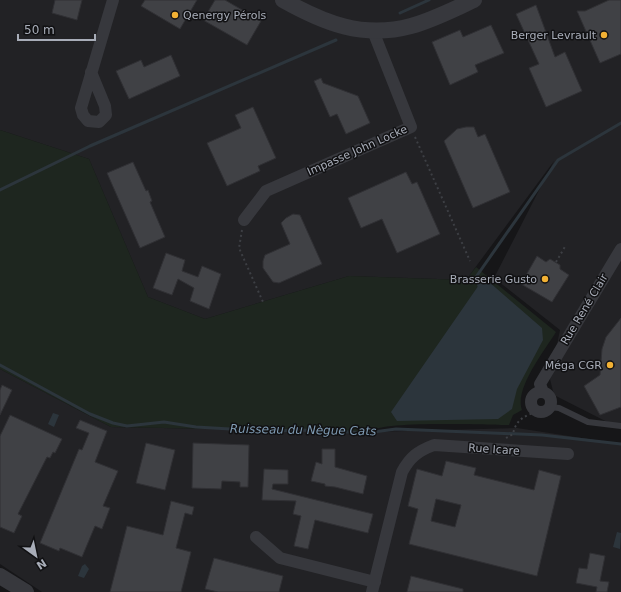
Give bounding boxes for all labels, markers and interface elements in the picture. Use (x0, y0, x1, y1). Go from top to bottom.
place label: Qenergy Pérols (183, 9, 267, 22)
marker: Qenergy Pérols (170, 10, 180, 20)
scale bar (18, 16, 95, 42)
text: 50 m (24, 23, 55, 37)
place label: Berger Levrault (511, 29, 597, 42)
marker: Berger Levrault (599, 30, 609, 40)
street label: Impasse John Locke (305, 122, 410, 178)
street label: Rue René Clair (558, 271, 611, 347)
place label: Brasserie Gusto (450, 273, 537, 286)
marker: Brasserie Gusto (540, 274, 550, 284)
place label: Méga CGR (545, 359, 602, 372)
marker: Méga CGR (605, 360, 615, 370)
water label: Ruisseau du Nègue Cats (230, 422, 376, 438)
street label: Rue Icare (468, 441, 520, 458)
north arrow (16, 536, 56, 576)
text: N (34, 556, 49, 572)

